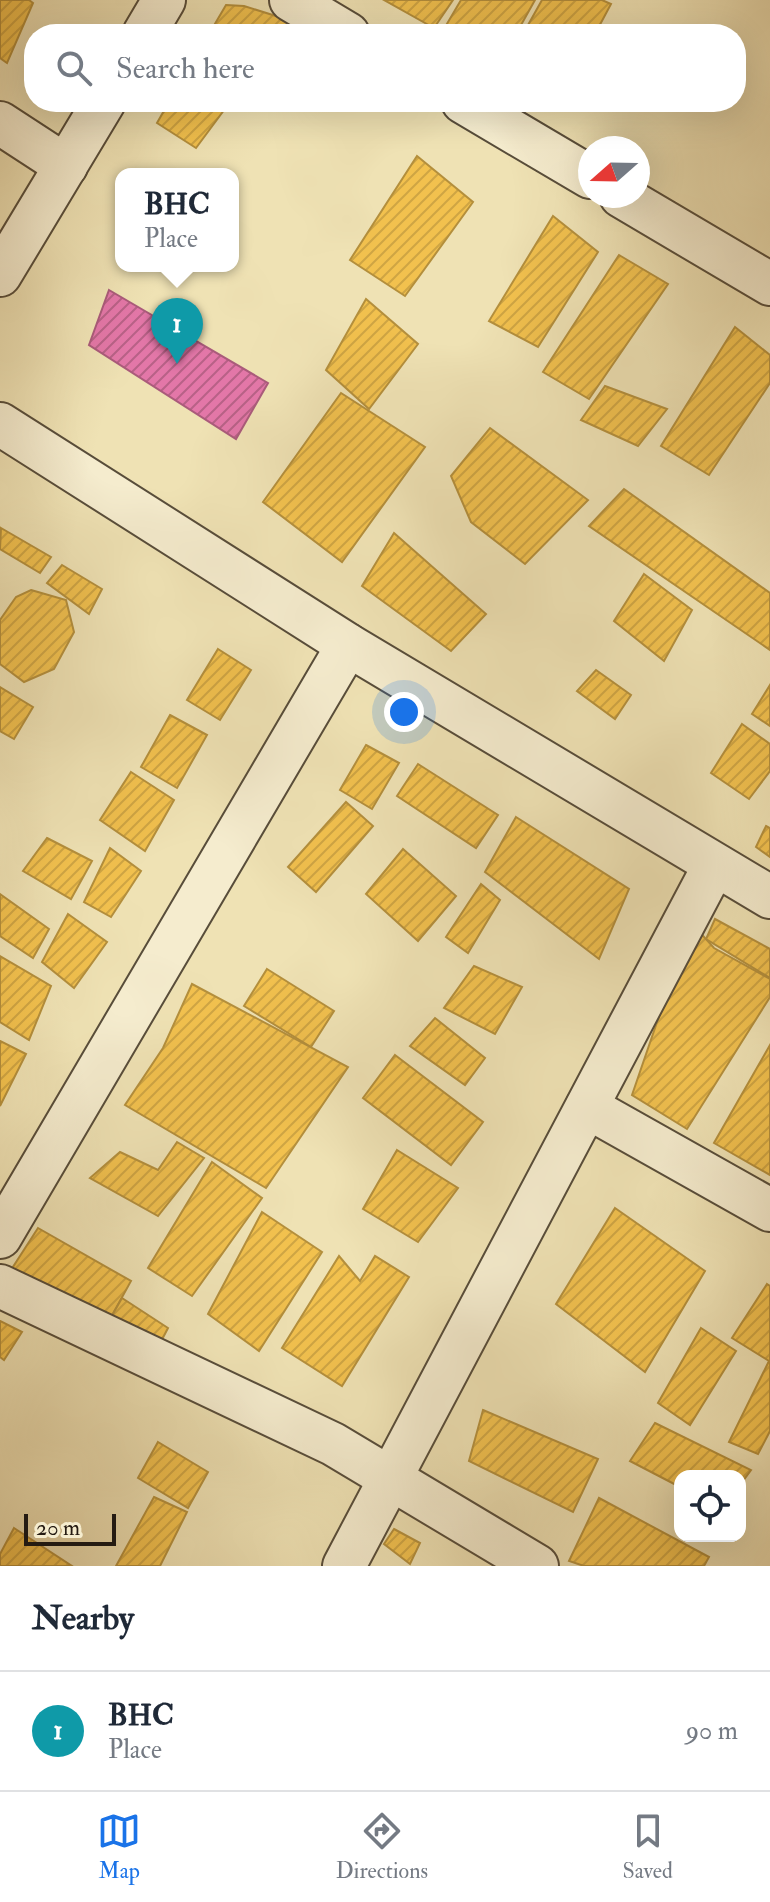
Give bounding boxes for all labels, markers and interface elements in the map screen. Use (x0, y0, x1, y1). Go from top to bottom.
search box (24, 24, 746, 112)
icon: search (52, 46, 96, 90)
text: Search here (116, 50, 255, 87)
north arrow (578, 136, 650, 208)
popup (115, 168, 239, 272)
text: BHC (144, 186, 210, 223)
text: Place (144, 223, 198, 255)
pin: 1 (151, 298, 203, 364)
your location (384, 692, 424, 732)
map controls (674, 1470, 746, 1542)
button: locate (674, 1470, 746, 1542)
scale bar (24, 1510, 116, 1546)
text: 20 m (36, 1514, 80, 1542)
text: Nearby (32, 1597, 134, 1640)
text: BHC (108, 1697, 174, 1734)
text: 1 (53, 1715, 63, 1747)
text: 90 m (686, 1715, 738, 1747)
text: Place (108, 1734, 162, 1766)
tab: Map (97, 1809, 141, 1885)
tab: Directions (336, 1809, 428, 1885)
tab: Saved (623, 1809, 673, 1885)

